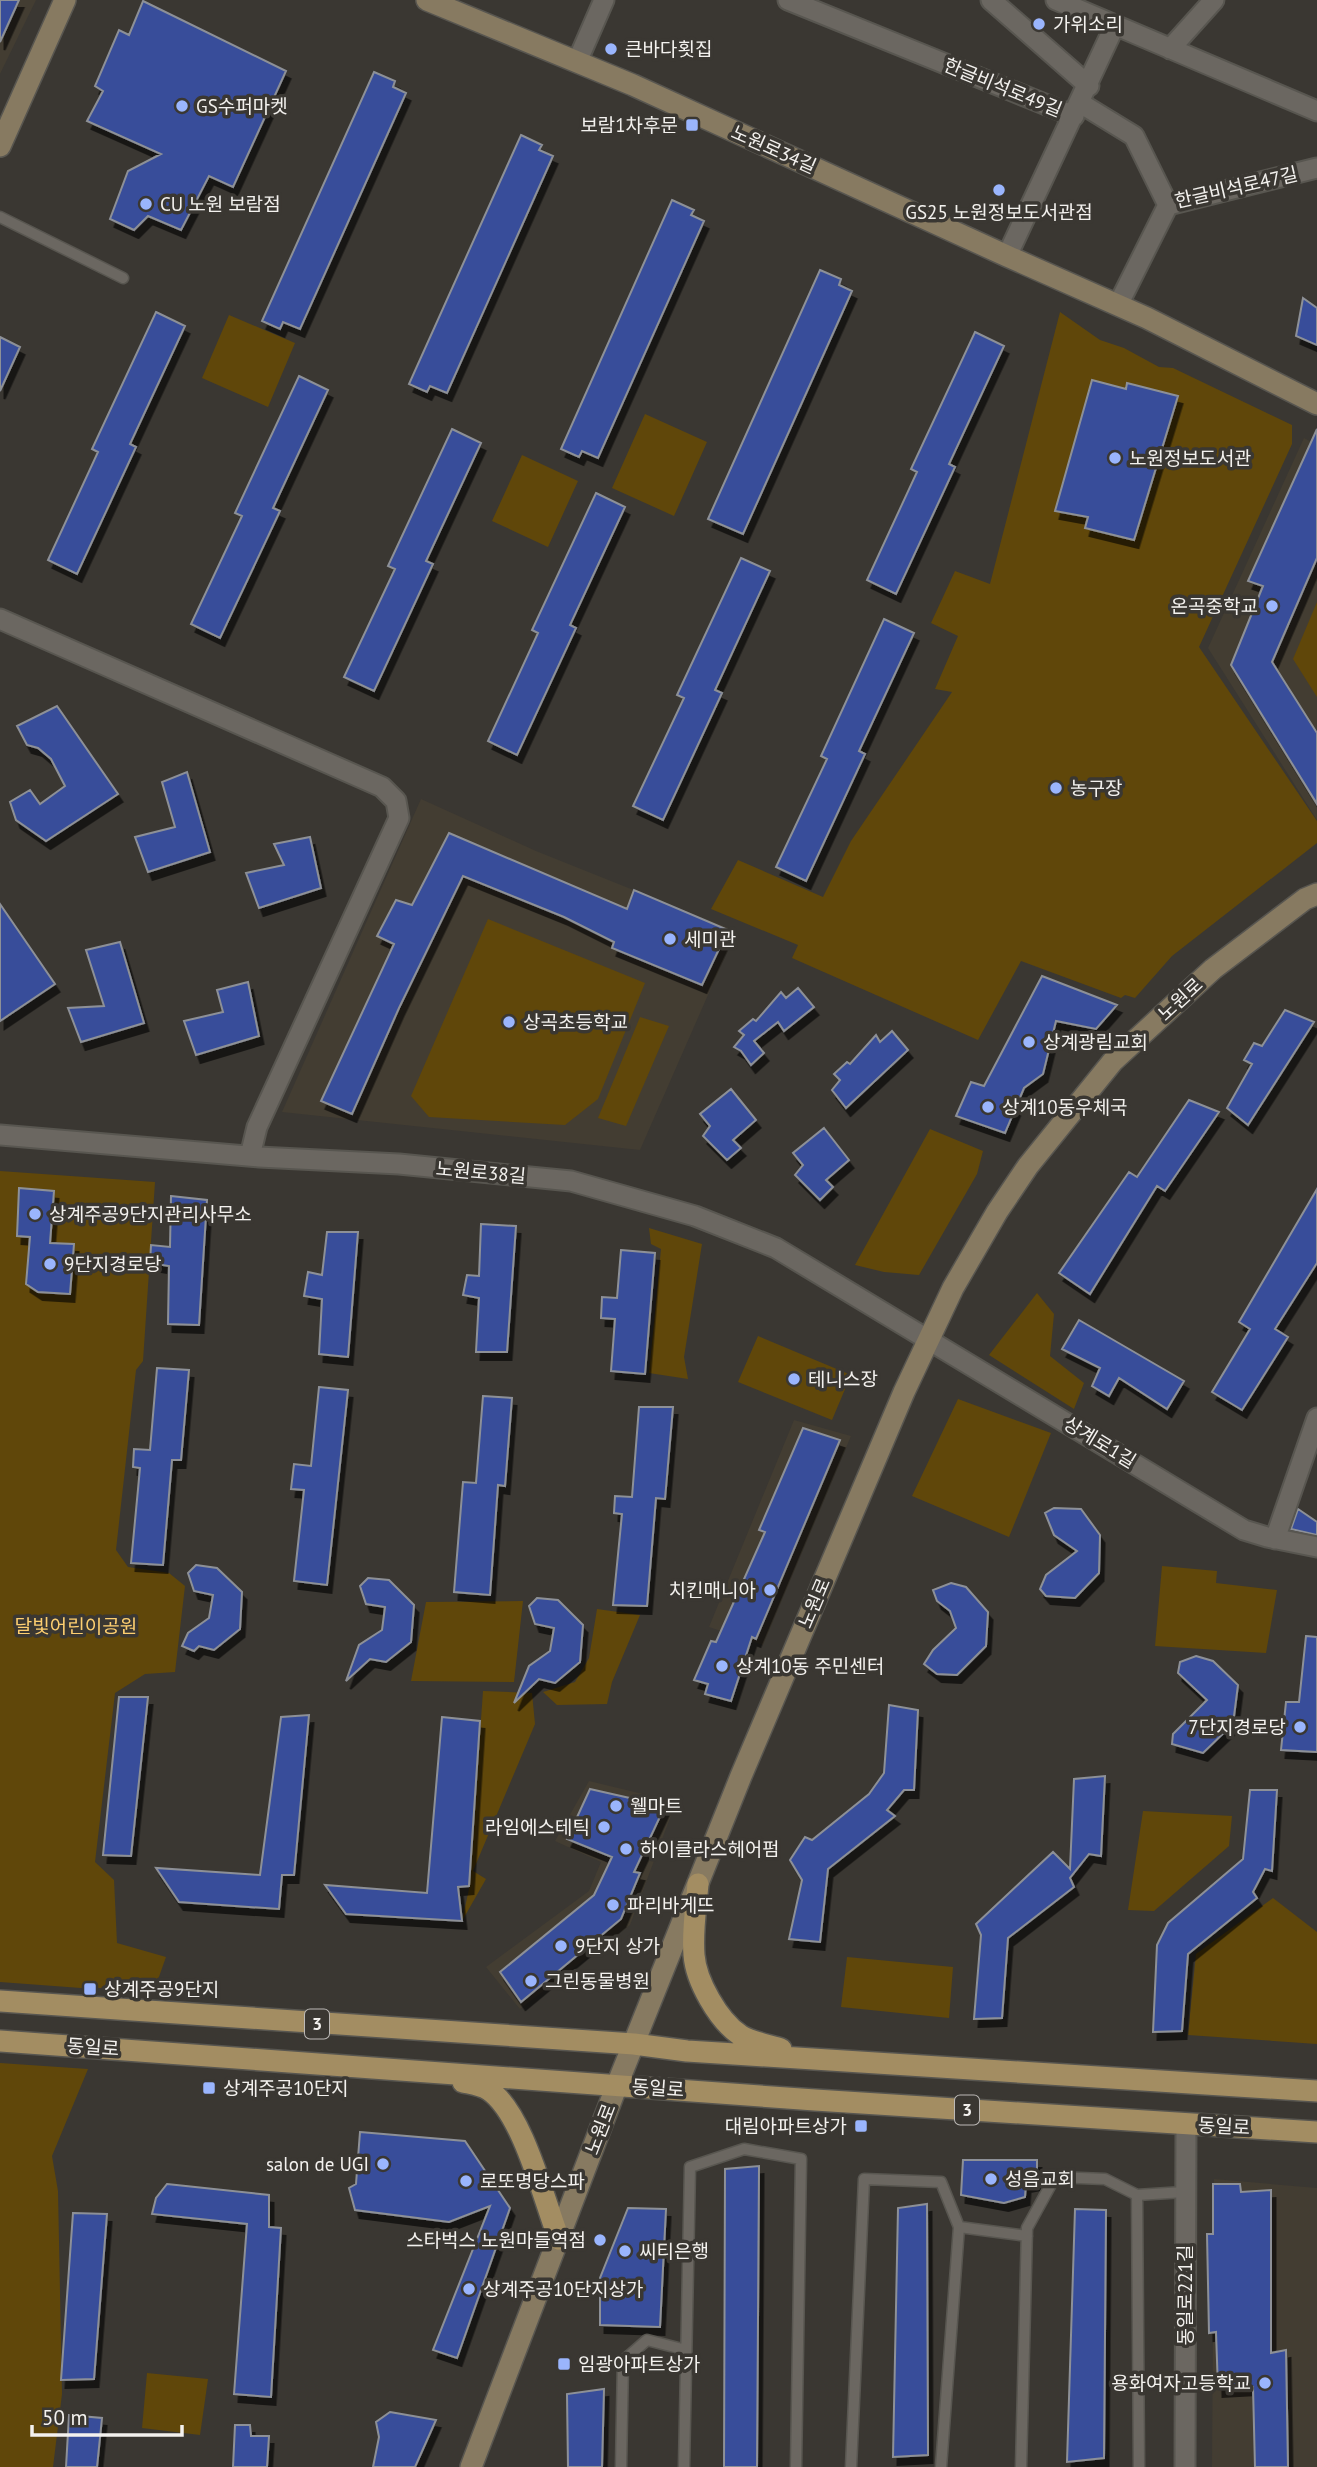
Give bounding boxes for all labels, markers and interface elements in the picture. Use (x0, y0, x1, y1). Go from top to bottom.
place label: 가위소리 (1053, 12, 1123, 36)
marker: 가위소리 (1031, 16, 1047, 32)
place label: 큰바다횟집 (625, 37, 712, 61)
marker: 큰바다횟집 (603, 41, 619, 57)
street label: 한글비석로49길 (940, 52, 1066, 122)
place label: GS수퍼마켓 (196, 94, 288, 118)
marker: GS수퍼마켓 (174, 98, 190, 114)
place label: 보람1차후문 (580, 113, 678, 137)
marker: 보람1차후문 (684, 117, 700, 133)
street label: 노원로34길 (728, 120, 820, 178)
street label: 한글비석로47길 (1172, 161, 1300, 213)
marker: GS25 노원정보도서관점 (991, 182, 1007, 198)
place label: CU 노원 보람점 (160, 192, 281, 216)
marker: CU 노원 보람점 (138, 196, 154, 212)
place label: GS25 노원정보도서관점 (905, 200, 1093, 224)
place label: 노원정보도서관 (1129, 446, 1251, 470)
marker: 노원정보도서관 (1107, 450, 1123, 466)
place label: 온곡중학교 (1171, 594, 1258, 618)
marker: 온곡중학교 (1264, 598, 1280, 614)
place label: 농구장 (1070, 776, 1122, 800)
marker: 농구장 (1048, 780, 1064, 796)
place label: 세미관 (684, 927, 736, 951)
marker: 세미관 (662, 931, 678, 947)
street label: 노원로 (1153, 972, 1207, 1026)
place label: 상곡초등학교 (523, 1010, 628, 1034)
marker: 상곡초등학교 (501, 1014, 517, 1030)
place label: 상계광림교회 (1043, 1030, 1148, 1054)
marker: 상계광림교회 (1021, 1034, 1037, 1050)
place label: 상계10동우체국 (1002, 1095, 1128, 1119)
marker: 상계10동우체국 (980, 1099, 996, 1115)
street label: 노원로38길 (435, 1156, 527, 1188)
place label: 상계주공9단지관리사무소 (49, 1202, 252, 1226)
marker: 상계주공9단지관리사무소 (27, 1206, 43, 1222)
place label: 9단지경로당 (64, 1252, 162, 1276)
marker: 9단지경로당 (42, 1256, 58, 1272)
place label: 테니스장 (808, 1367, 878, 1391)
marker: 테니스장 (786, 1371, 802, 1387)
street label: 상계로1길 (1059, 1411, 1141, 1473)
street label: 노원로 (793, 1574, 835, 1632)
place label: 치킨매니아 (669, 1578, 756, 1602)
marker: 치킨매니아 (762, 1582, 778, 1598)
park label: 달빛어린이공원 (15, 1614, 137, 1638)
place label: 상계10동 주민센터 (736, 1654, 884, 1678)
marker: 상계10동 주민센터 (714, 1658, 730, 1674)
place label: 7단지경로당 (1188, 1715, 1286, 1739)
marker: 7단지경로당 (1292, 1719, 1308, 1735)
place label: 웰마트 (630, 1794, 682, 1818)
marker: 웰마트 (608, 1798, 624, 1814)
place label: 라임에스테틱 (485, 1815, 590, 1839)
marker: 라임에스테틱 (596, 1819, 612, 1835)
place label: 하이클라스헤어펌 (640, 1837, 780, 1861)
marker: 하이클라스헤어펌 (618, 1841, 634, 1857)
place label: 파리바게뜨 (627, 1893, 714, 1917)
marker: 파리바게뜨 (605, 1897, 621, 1913)
place label: 9단지 상가 (575, 1934, 660, 1958)
marker: 9단지 상가 (553, 1938, 569, 1954)
place label: 그린동물병원 (545, 1969, 650, 1993)
marker: 그린동물병원 (523, 1973, 539, 1989)
place label: 상계주공9단지 (104, 1977, 219, 2001)
marker: 상계주공9단지 (82, 1981, 98, 1997)
road number: 3 (305, 2010, 329, 2038)
street label: 동일로 (66, 2033, 120, 2061)
street label: 동일로 (631, 2074, 685, 2102)
place label: 상계주공10단지 (223, 2076, 349, 2100)
marker: 상계주공10단지 (201, 2080, 217, 2096)
road number: 3 (955, 2096, 979, 2124)
street label: 노원로 (579, 2100, 621, 2158)
street label: 동일로 (1197, 2113, 1251, 2139)
place label: 대림아파트상가 (725, 2114, 847, 2138)
marker: 대림아파트상가 (853, 2118, 869, 2134)
place label: salon de UGI (266, 2152, 369, 2176)
marker: salon de UGI (375, 2156, 391, 2172)
place label: 성음교회 (1005, 2167, 1075, 2191)
place label: 로또명당스파 (480, 2169, 585, 2193)
marker: 성음교회 (983, 2171, 999, 2187)
marker: 로또명당스파 (458, 2173, 474, 2189)
place label: 스타벅스 노원마들역점 (406, 2228, 586, 2252)
marker: 스타벅스 노원마들역점 (592, 2232, 608, 2248)
place label: 씨티은행 (639, 2239, 709, 2263)
marker: 씨티은행 (617, 2243, 633, 2259)
street label: 동일로221길 (1173, 2245, 1197, 2346)
place label: 상계주공10단지상가 (483, 2277, 644, 2301)
marker: 상계주공10단지상가 (461, 2281, 477, 2297)
place label: 임광아파트상가 (578, 2352, 700, 2376)
marker: 임광아파트상가 (556, 2356, 572, 2372)
place label: 용화여자고등학교 (1111, 2371, 1251, 2395)
marker: 용화여자고등학교 (1257, 2375, 1273, 2391)
scale bar (32, 2394, 182, 2438)
text: 50 m (42, 2404, 88, 2431)

